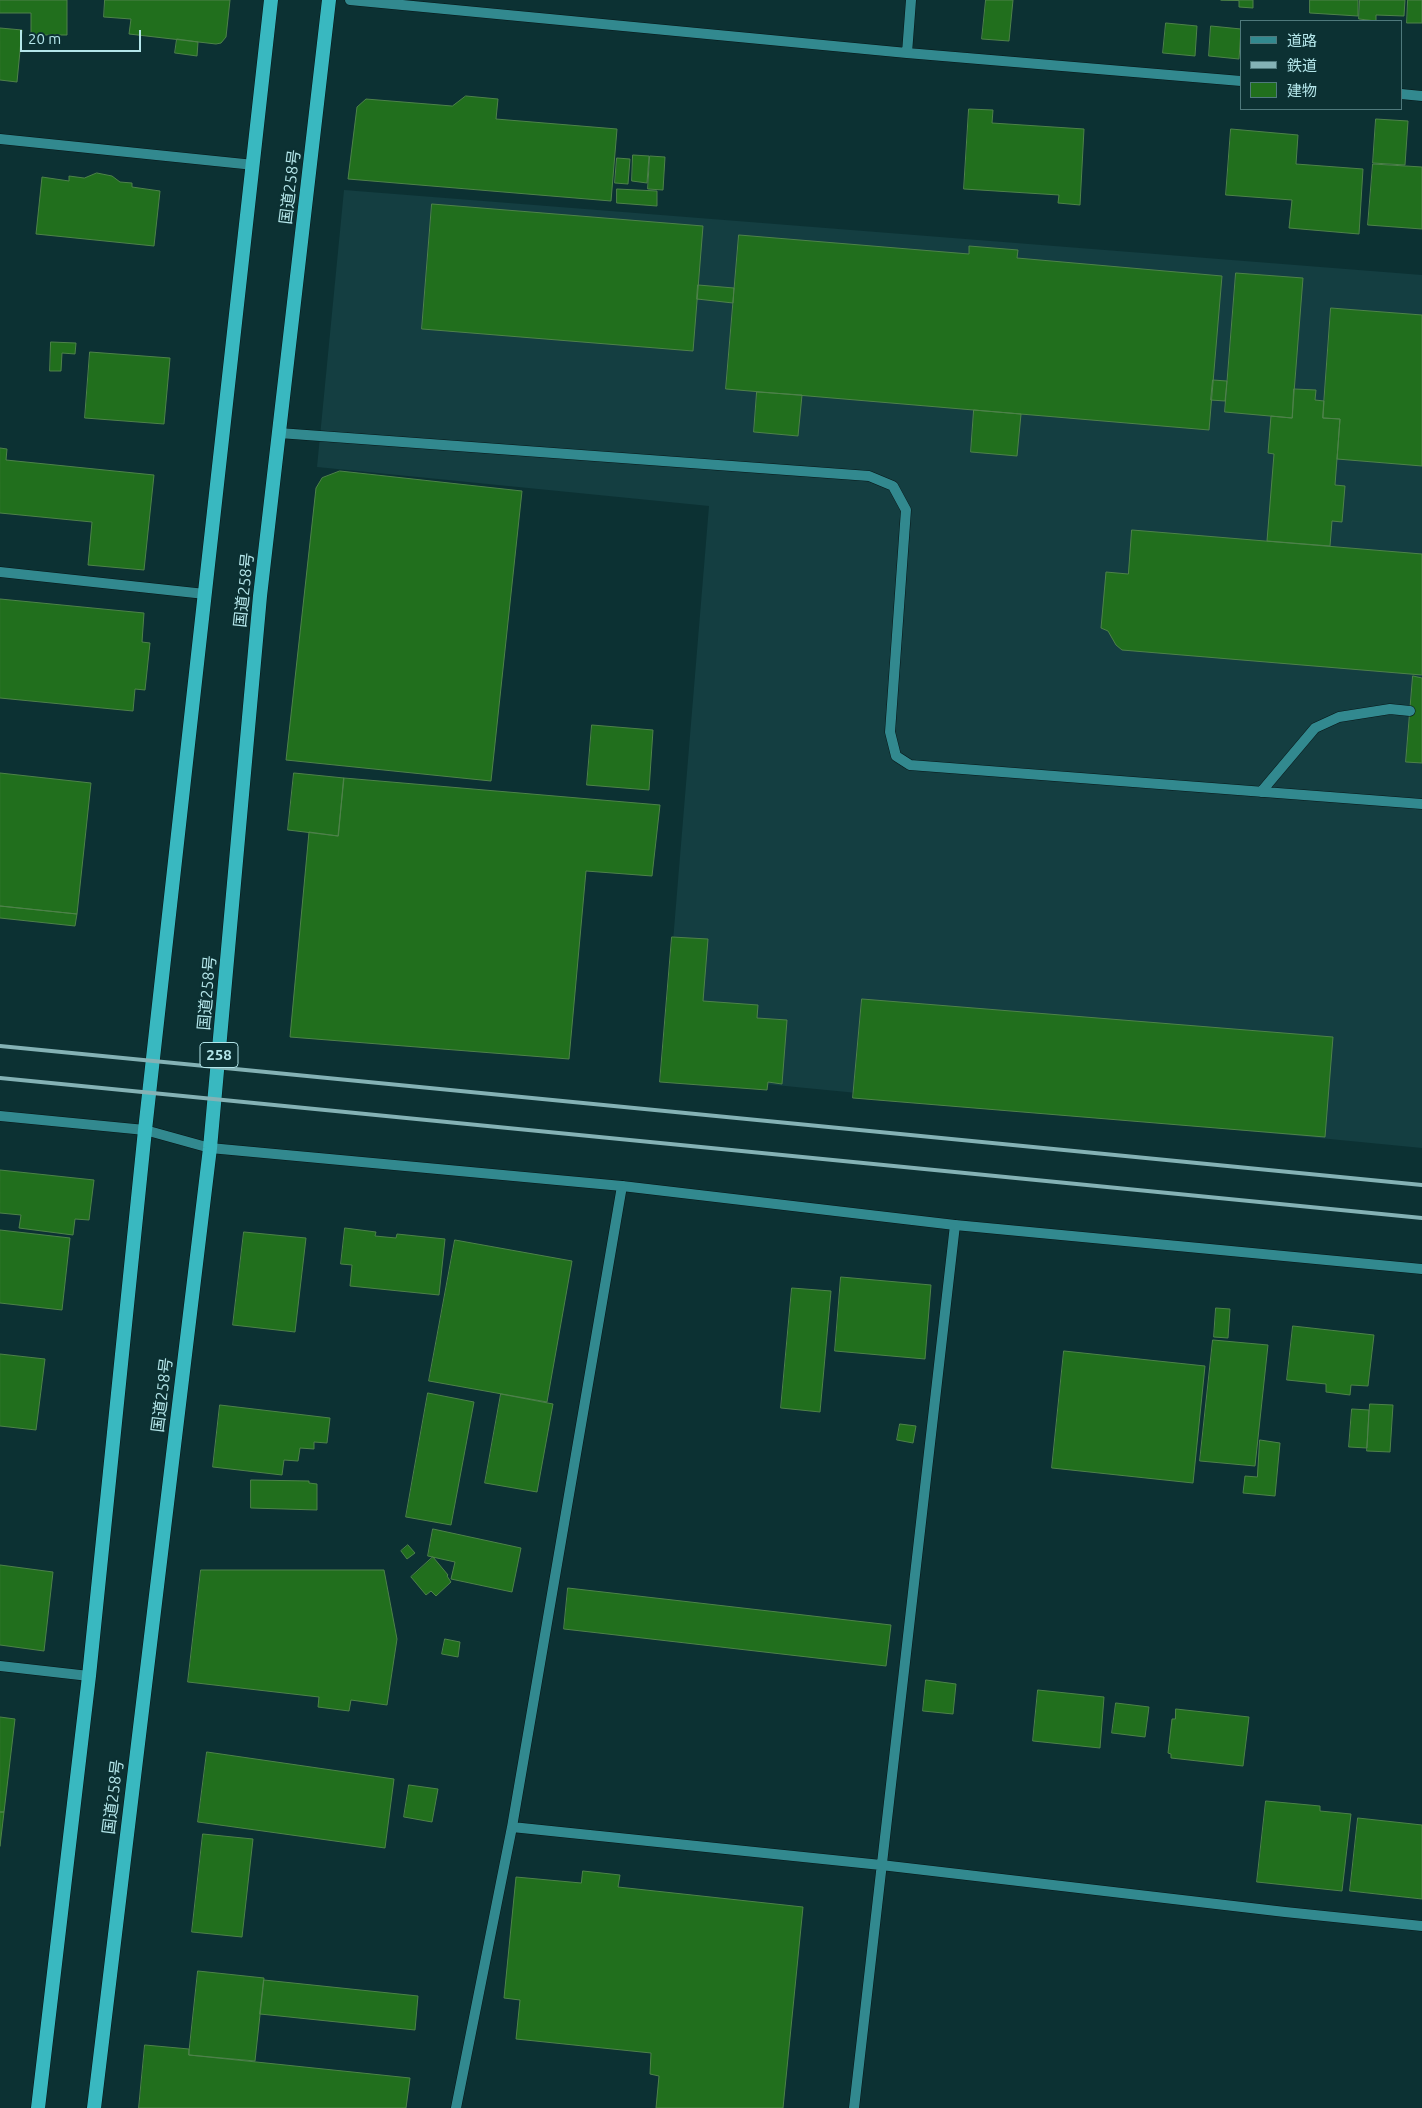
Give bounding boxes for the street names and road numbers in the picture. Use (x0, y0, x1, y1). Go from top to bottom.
street label: 国道258号 (276, 149, 304, 225)
street label: 国道258号 (231, 552, 257, 628)
street label: 国道258号 (194, 955, 220, 1031)
road number: 258 (200, 1042, 238, 1068)
street label: 国道258号 (148, 1357, 176, 1433)
street label: 国道258号 (99, 1759, 127, 1835)

